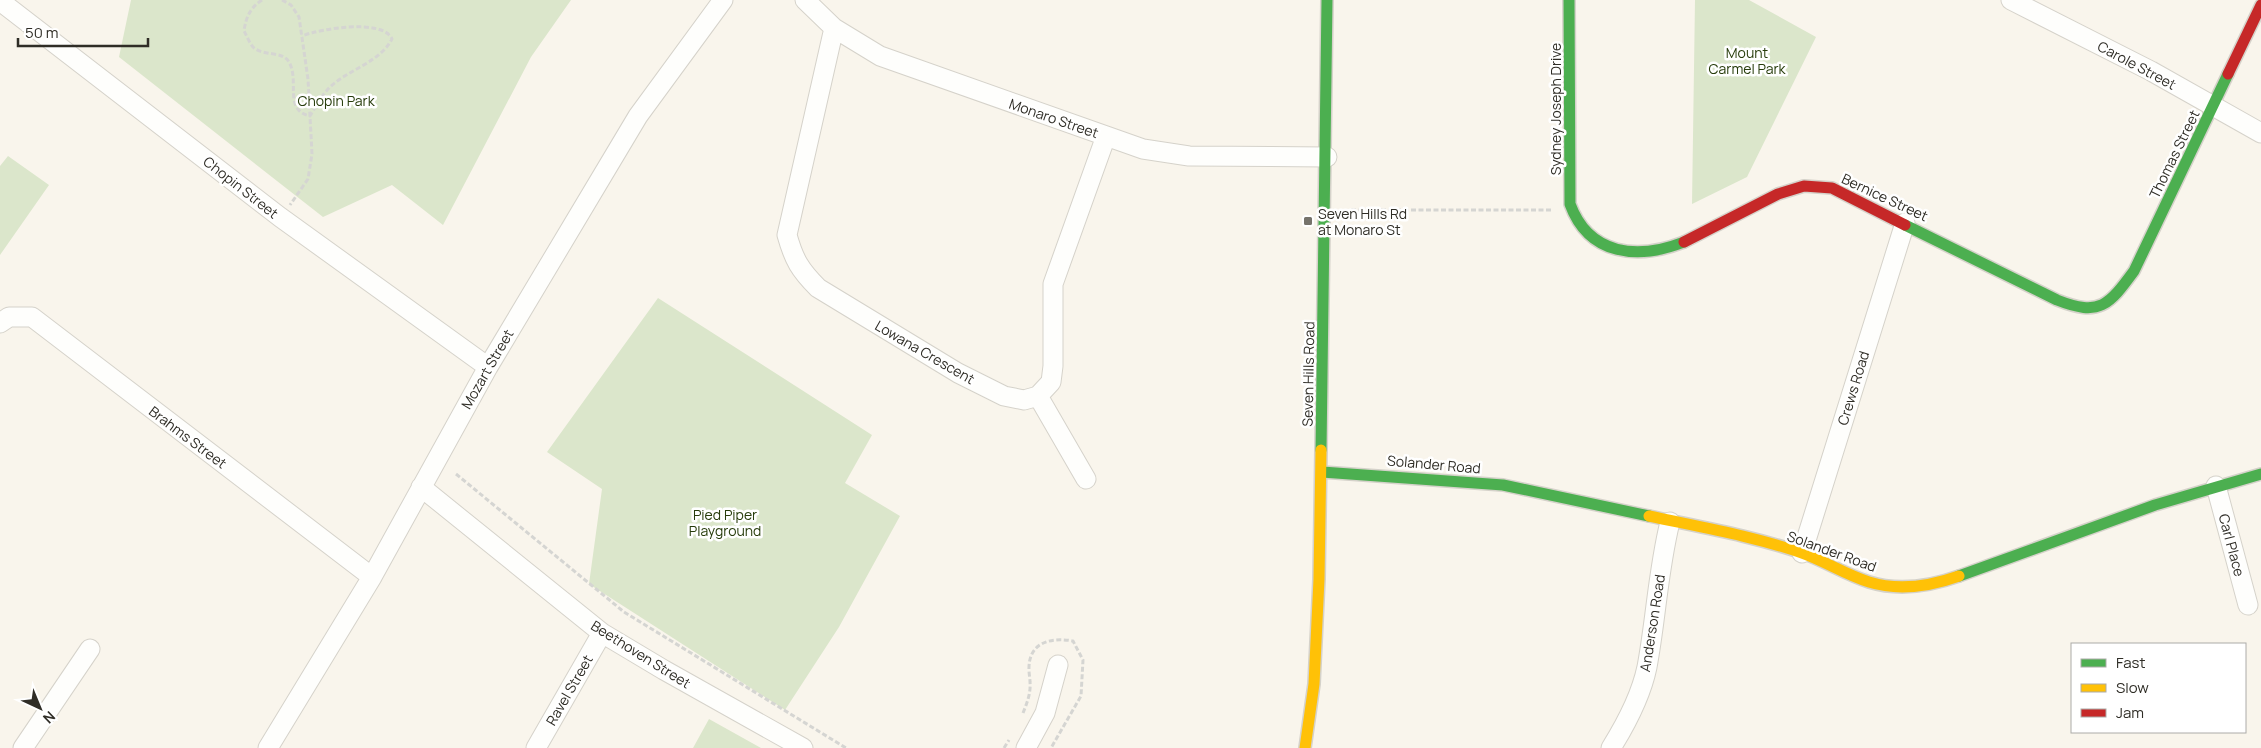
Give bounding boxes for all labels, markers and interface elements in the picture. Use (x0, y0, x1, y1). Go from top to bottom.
scale bar (18, 15, 148, 47)
text: 50 m (25, 22, 59, 43)
street label: Carole Street (2094, 36, 2180, 94)
street label: Sydney Joseph Drive (1546, 43, 1565, 175)
park label: Mount Carmel Park (1709, 43, 1786, 78)
park label: Chopin Park (297, 91, 376, 110)
street label: Monaro Street (1007, 94, 1102, 142)
street label: Thomas Street (2144, 106, 2204, 201)
street label: Chopin Street (200, 152, 283, 223)
street label: Bernice Street (1839, 169, 1932, 225)
place label: Seven Hills Rd at Monaro St (1318, 204, 1407, 239)
marker: Seven Hills Rd at Monaro St (1302, 215, 1314, 227)
street label: Lowana Crescent (872, 316, 979, 388)
street label: Seven Hills Road (1298, 321, 1318, 427)
street label: Mozart Street (456, 325, 518, 412)
street label: Crews Road (1833, 349, 1873, 427)
street label: Brahms Street (145, 402, 231, 473)
street label: Solander Road (1386, 450, 1482, 478)
park label: Pied Piper Playground (689, 505, 761, 540)
street label: Carl Place (2215, 512, 2249, 578)
street label: Solander Road (1785, 526, 1879, 576)
street label: Anderson Road (1635, 573, 1669, 673)
street label: Beethoven Street (588, 616, 695, 692)
legend (2071, 643, 2246, 733)
street label: Ravel Street (541, 651, 597, 729)
text: Fast (2116, 652, 2145, 673)
text: Slow (2116, 677, 2149, 698)
north arrow (15, 683, 65, 733)
text: Jam (2116, 702, 2144, 723)
text: N (39, 707, 60, 728)

